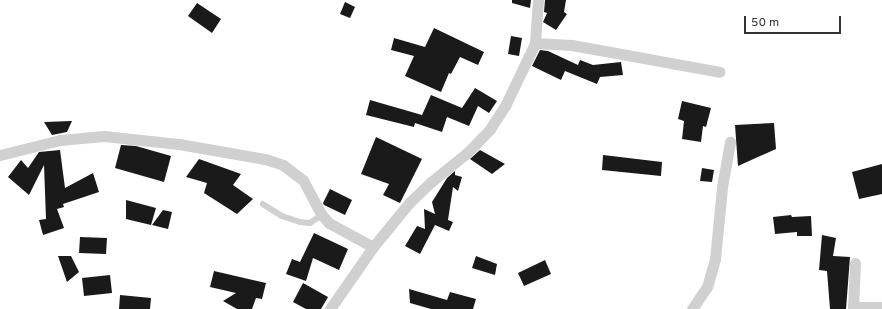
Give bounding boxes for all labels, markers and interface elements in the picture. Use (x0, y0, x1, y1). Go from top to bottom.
scale bar (746, 8, 843, 34)
text: 50 m (751, 15, 779, 31)

